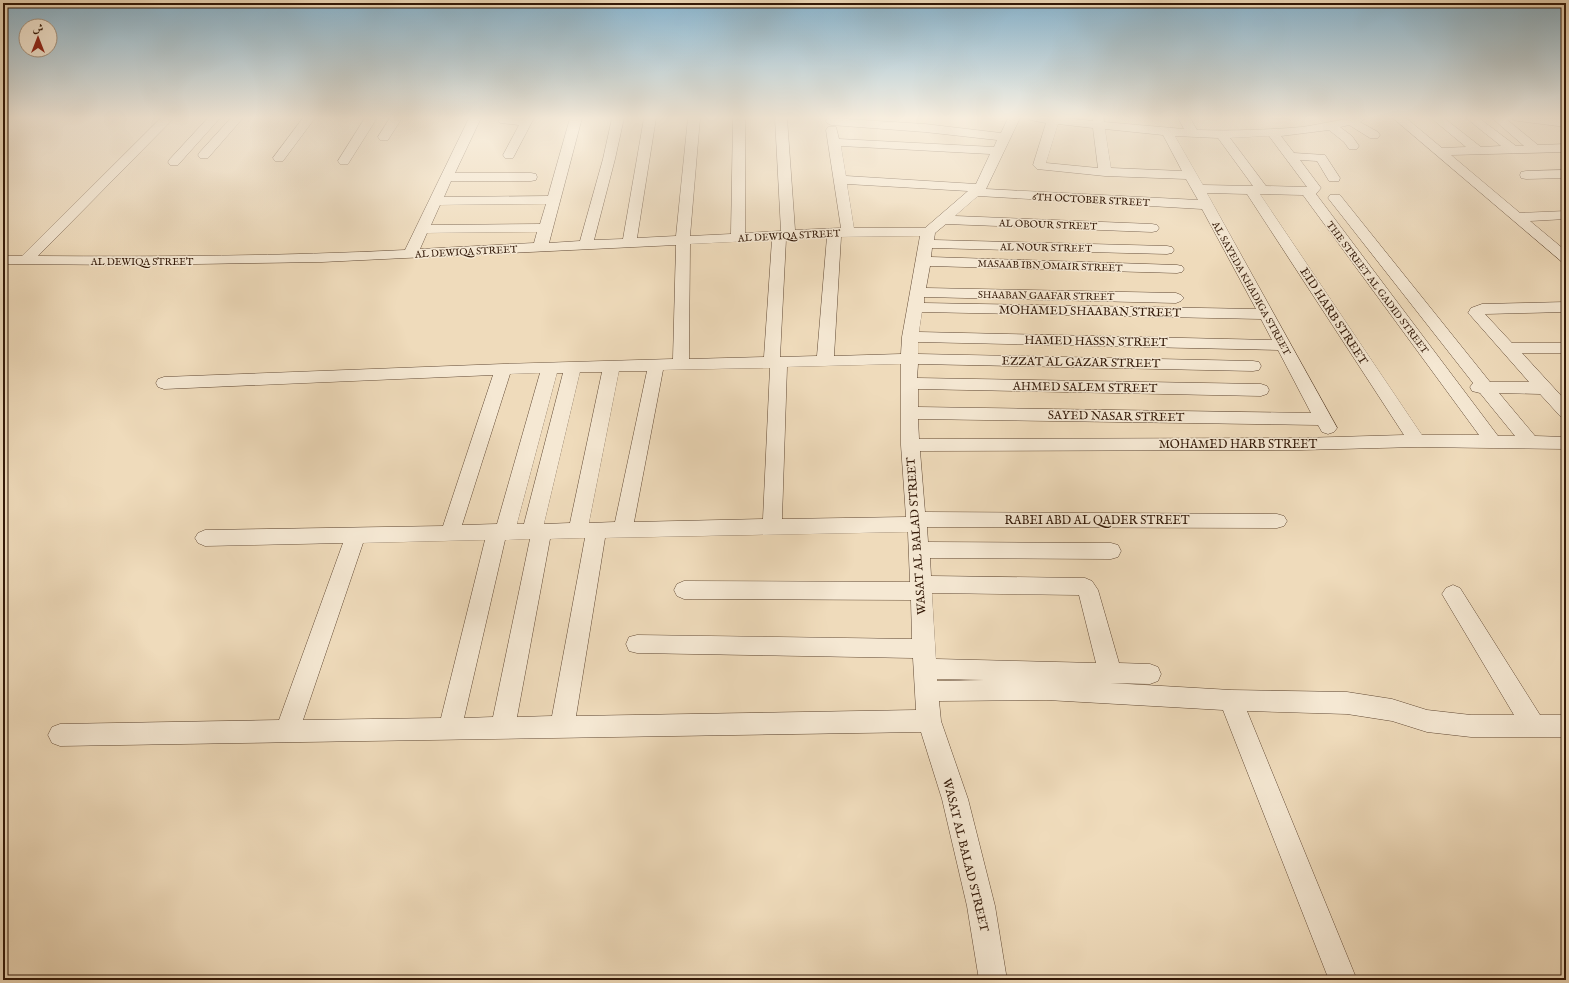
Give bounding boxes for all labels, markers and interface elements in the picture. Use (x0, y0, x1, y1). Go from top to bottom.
north arrow (18, 18, 58, 58)
text: ش (33, 22, 44, 36)
street label: 6TH OCTOBER STREET (1032, 191, 1151, 210)
street label: AL OBOUR STREET (998, 217, 1098, 234)
street label: AL SAYEDA KHADIGA STREET (1208, 219, 1293, 359)
street label: THE STREET AL GADID STREET (1323, 219, 1431, 357)
street label: AL DEWIQA STREET (737, 227, 841, 246)
street label: AL NOUR STREET (999, 241, 1093, 256)
street label: AL DEWIQA STREET (414, 243, 518, 262)
street label: AL DEWIQA STREET (90, 256, 194, 269)
street label: MASAAB IBN OMAIR STREET (977, 257, 1123, 276)
street label: EID HARB STREET (1296, 265, 1371, 368)
street label: SHAABAN GAAFAR STREET (978, 289, 1115, 304)
street label: MOHAMED SHAABAN STREET (999, 302, 1182, 321)
street label: HAMED HASSN STREET (1024, 333, 1168, 350)
street label: EZZAT AL GAZAR STREET (1002, 354, 1161, 371)
street label: AHMED SALEM STREET (1012, 379, 1158, 396)
street label: SAYED NASAR STREET (1048, 408, 1185, 425)
street label: MOHAMED HARB STREET (1159, 437, 1318, 452)
street label: WASAT AL BALAD STREET (903, 456, 929, 615)
street label: RABEI ABD AL QADER STREET (1004, 513, 1190, 528)
street label: WASAT AL BALAD STREET (939, 777, 992, 934)

